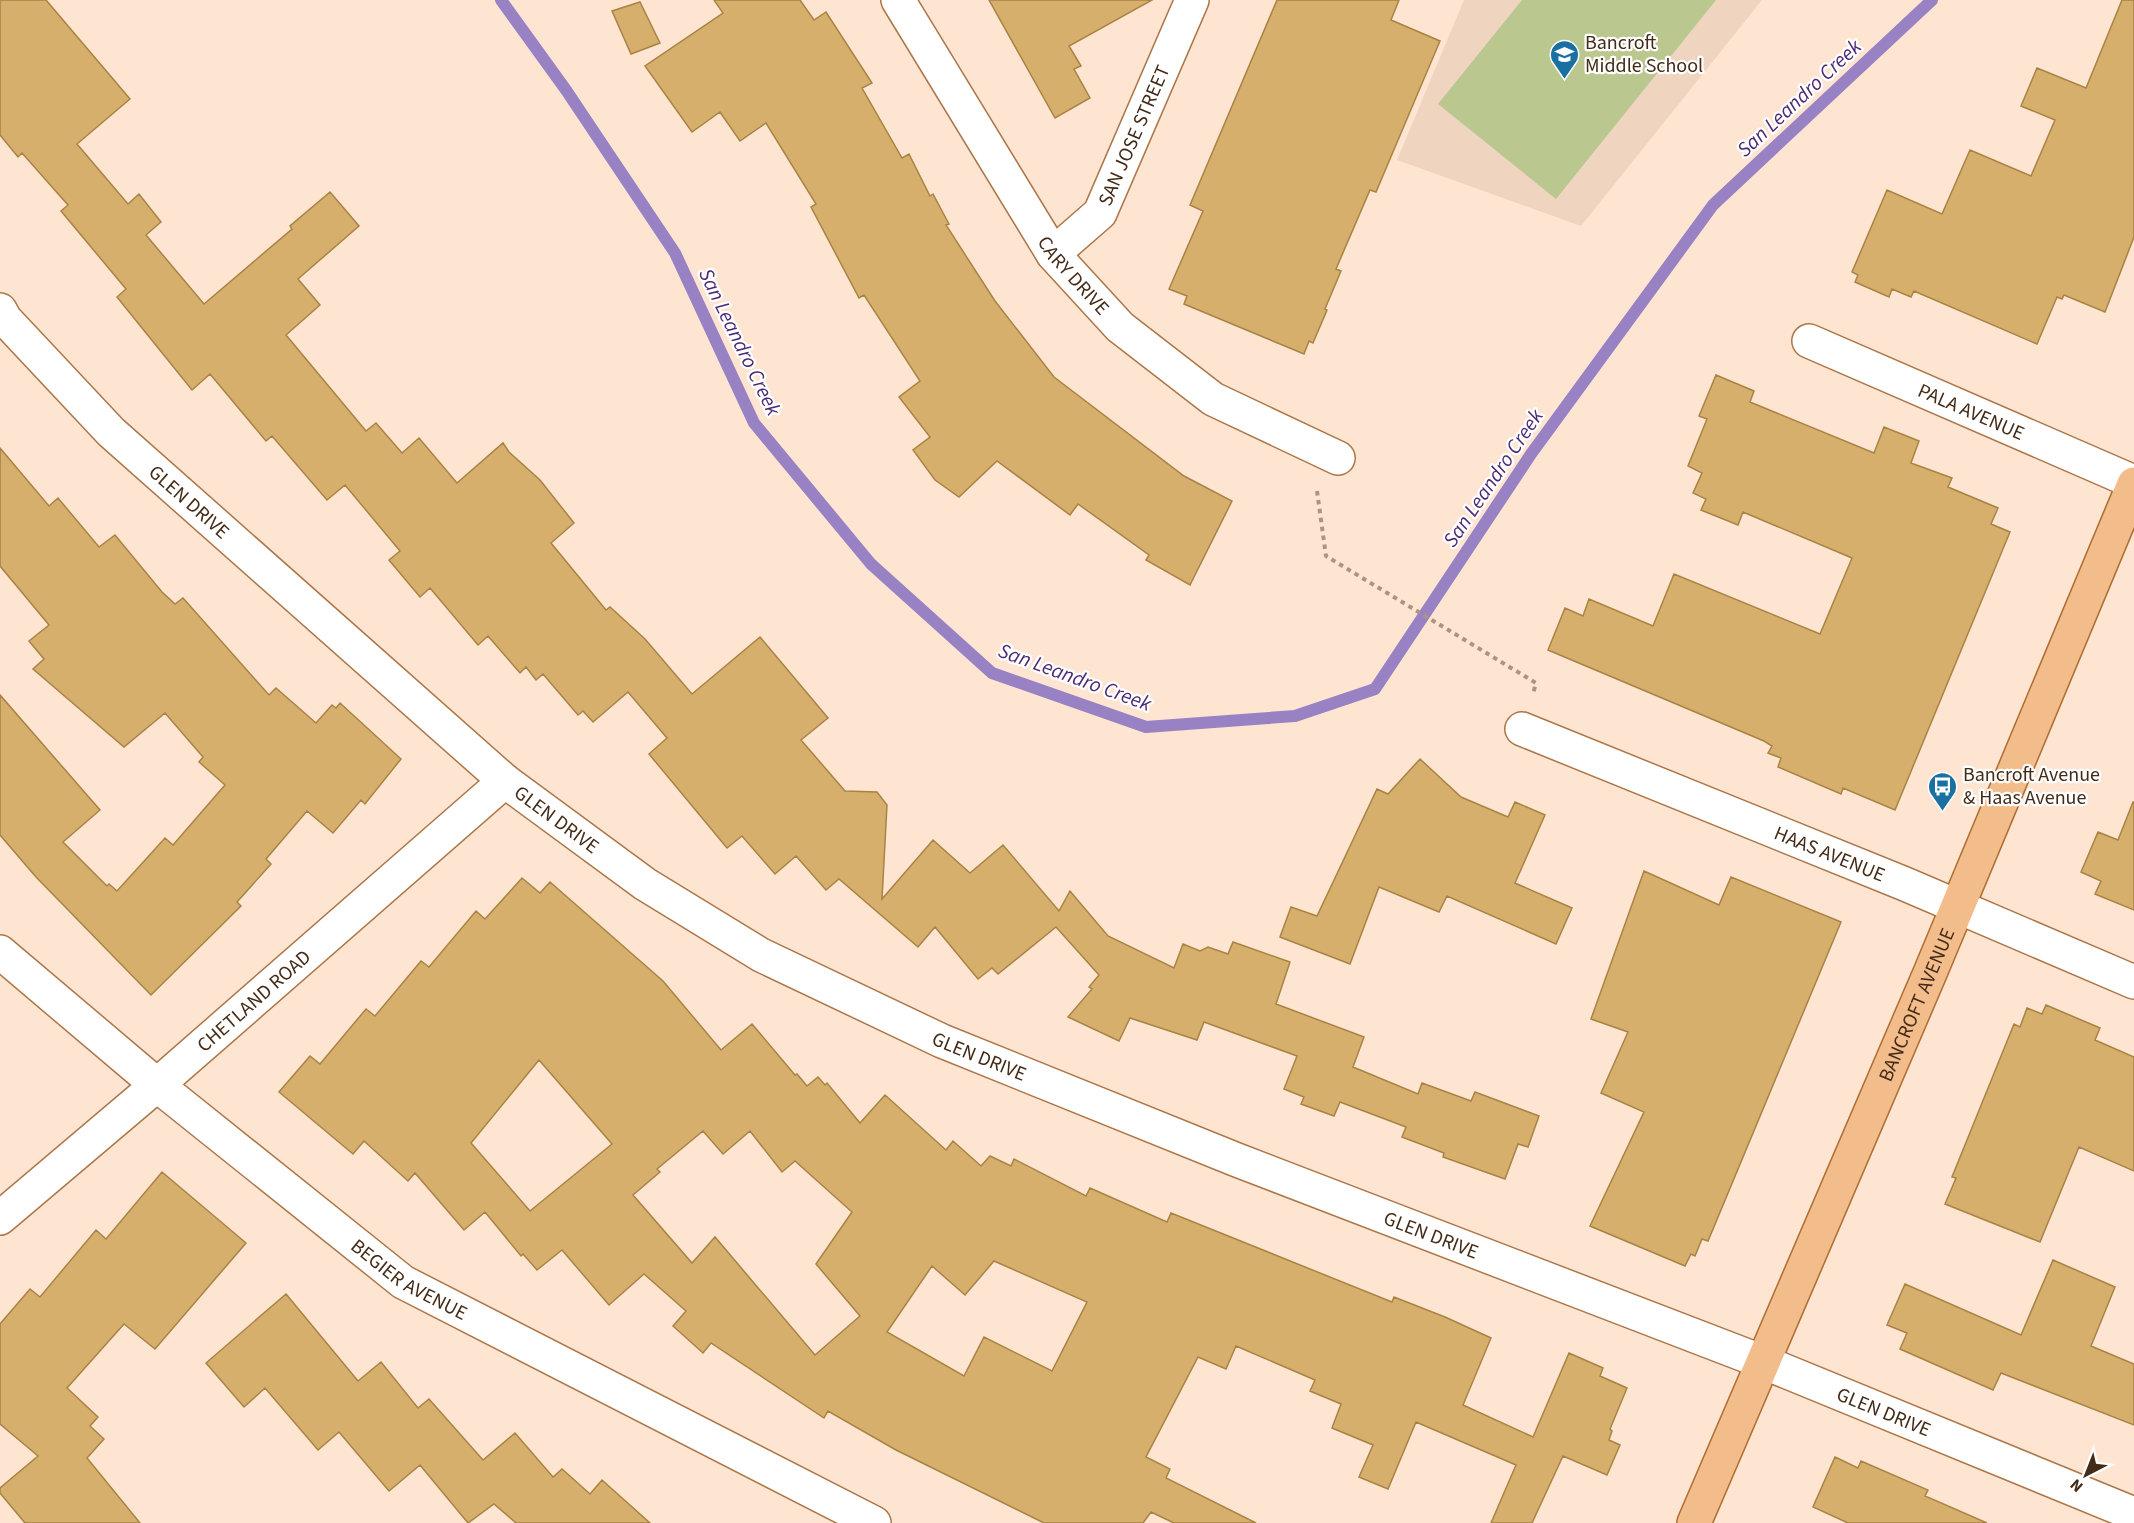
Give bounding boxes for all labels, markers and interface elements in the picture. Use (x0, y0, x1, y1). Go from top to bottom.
place label: Bancroft Middle School (1585, 29, 1703, 80)
water label: San Leandro Creek (1730, 32, 1869, 164)
school or university icon: Bancroft Middle School (1548, 38, 1580, 80)
street label: SAN JOSE STREET (1092, 61, 1177, 211)
street label: CARY DRIVE (1030, 231, 1115, 322)
water label: San Leandro Creek (691, 263, 789, 422)
street label: PALA AVENUE (1913, 377, 2029, 448)
water label: San Leandro Creek (1436, 402, 1551, 553)
street label: GLEN DRIVE (142, 459, 235, 546)
water label: San Leandro Creek (994, 635, 1157, 719)
place label: Bancroft Avenue & Haas Avenue (1963, 761, 2100, 812)
bus stop icon: Bancroft Avenue & Haas Avenue (1926, 770, 1958, 812)
street label: GLEN DRIVE (508, 779, 605, 861)
street label: HAAS AVENUE (1770, 820, 1889, 889)
street label: BANCROFT AVENUE (1872, 924, 1962, 1086)
street label: CHETLAND ROAD (191, 944, 317, 1059)
street label: GLEN DRIVE (927, 1025, 1030, 1089)
street label: GLEN DRIVE (1380, 1205, 1482, 1266)
street label: BEGIER AVENUE (345, 1233, 472, 1328)
street label: GLEN DRIVE (1832, 1381, 1935, 1444)
north arrow (2056, 1445, 2116, 1505)
text: N (2065, 1474, 2088, 1497)

